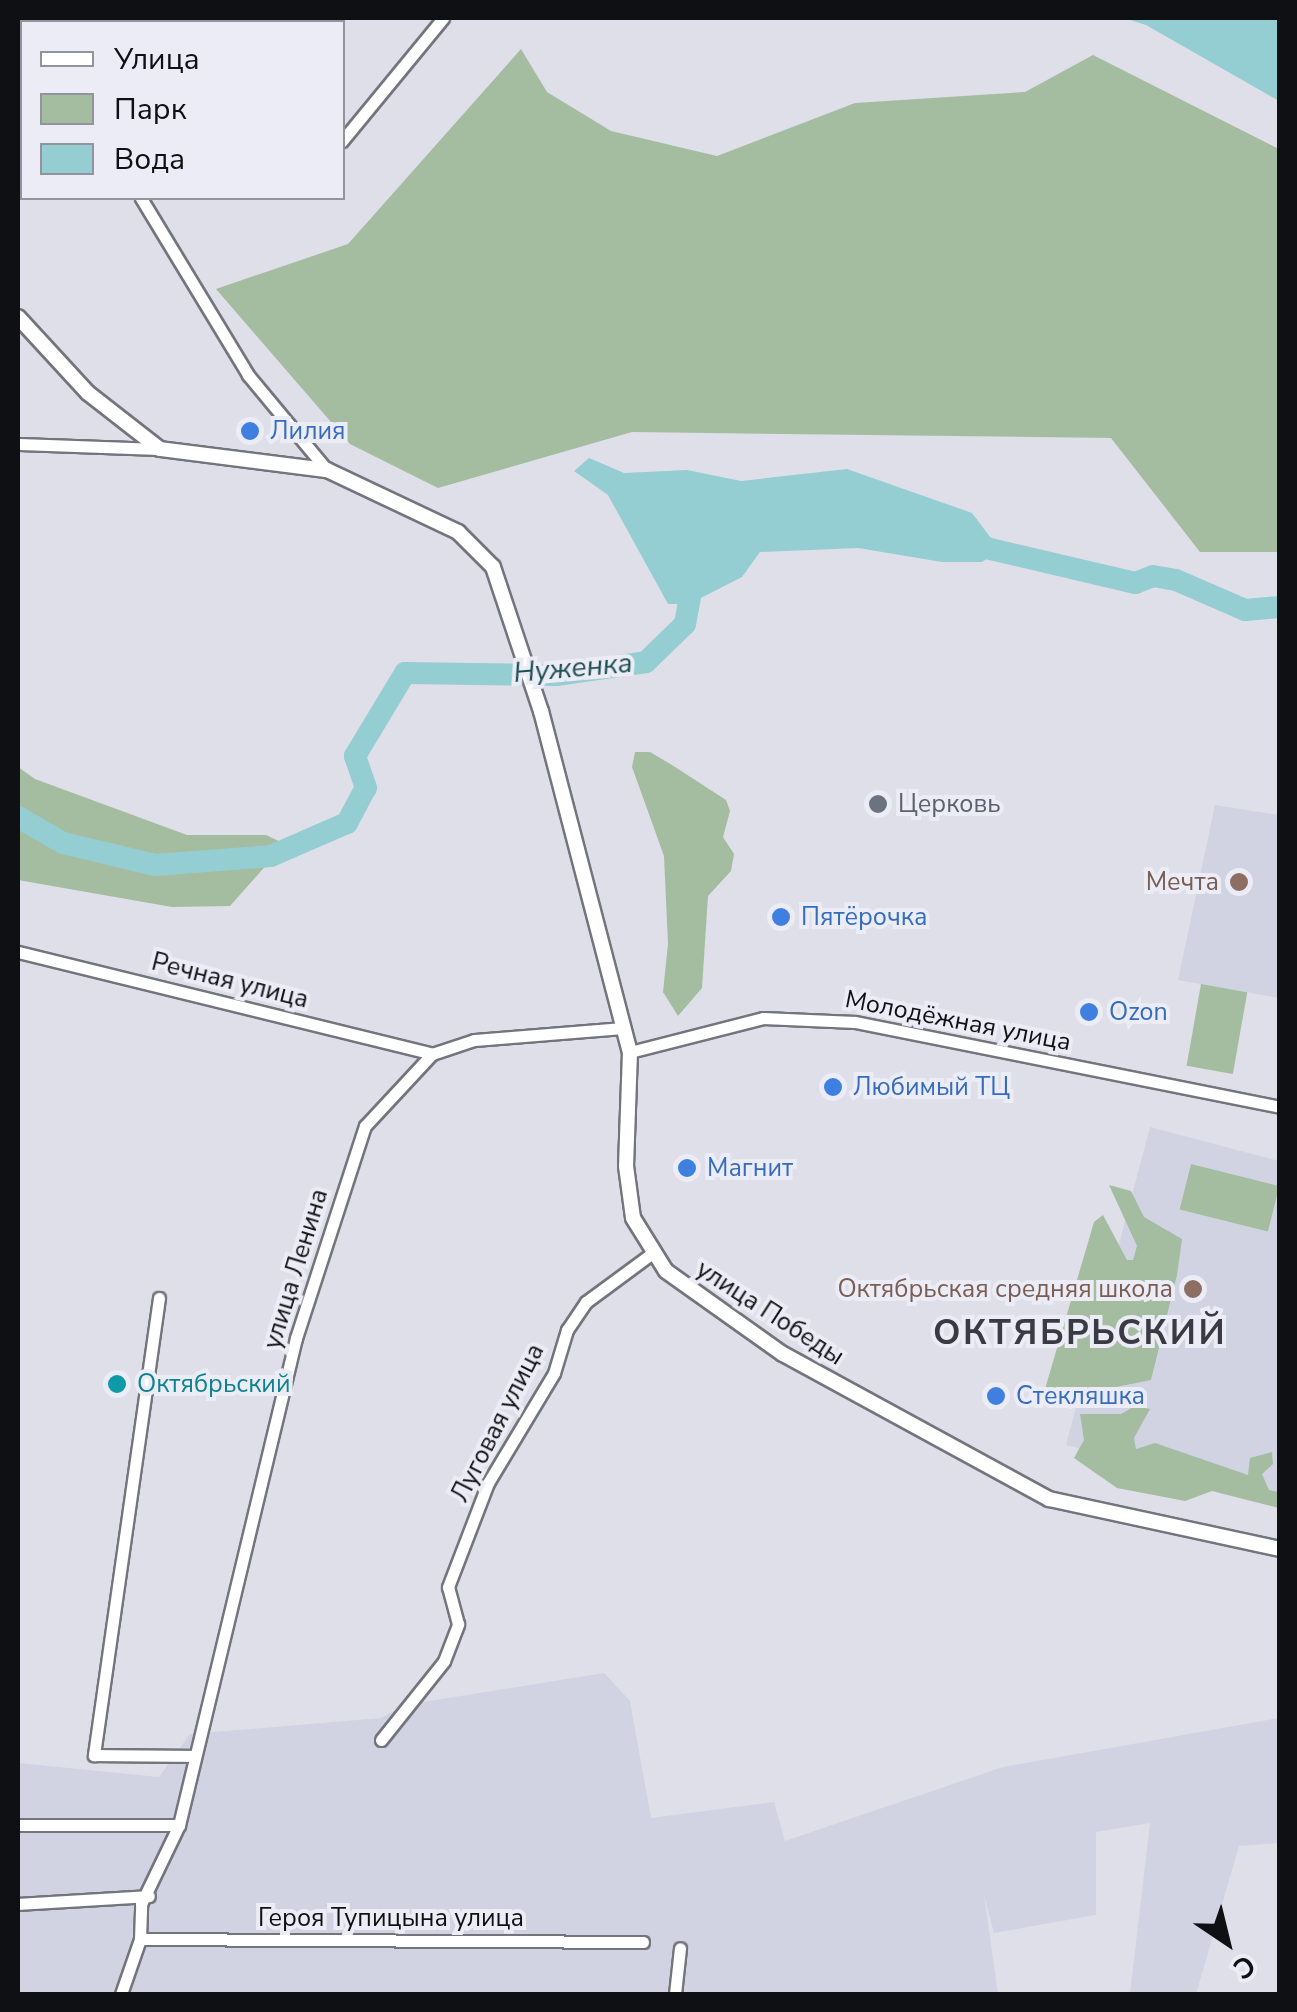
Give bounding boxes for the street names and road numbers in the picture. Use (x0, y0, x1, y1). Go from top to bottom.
street label: Речная улица (148, 947, 312, 1015)
street label: Молодёжная улица (842, 984, 1074, 1058)
street label: улица Ленина (257, 1185, 335, 1353)
street label: улица Победы (691, 1254, 849, 1372)
street label: Луговая улица (445, 1339, 551, 1507)
street label: Героя Тупицына улица (258, 1903, 524, 1933)

